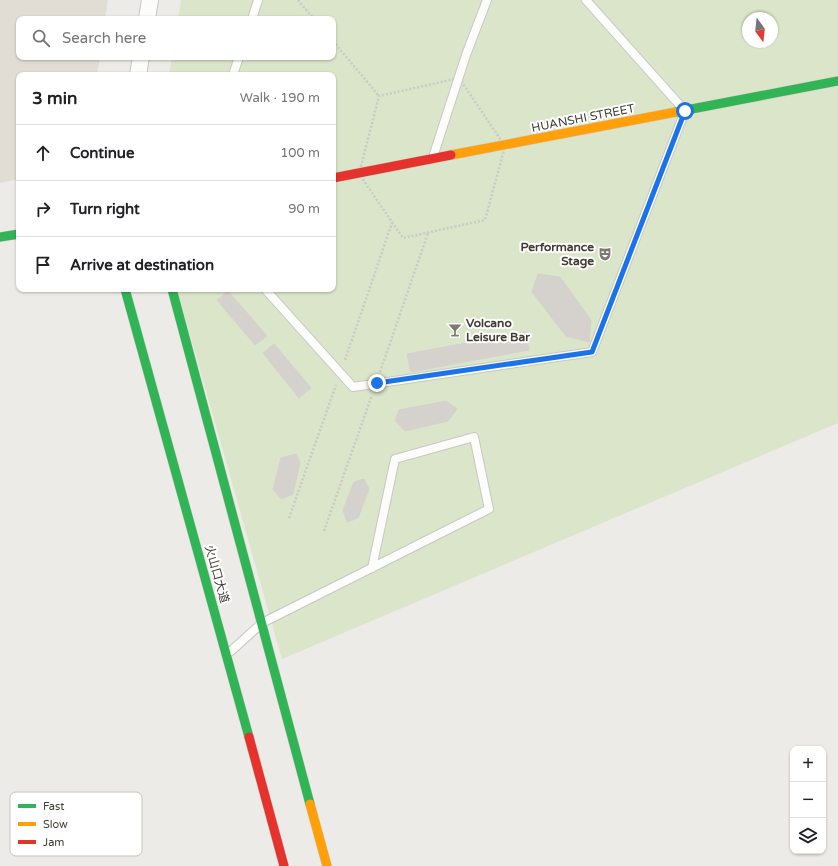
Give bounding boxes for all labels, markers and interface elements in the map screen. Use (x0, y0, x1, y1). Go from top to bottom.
north arrow (742, 12, 778, 48)
search box (16, 16, 336, 60)
icon: search (30, 27, 52, 49)
text: Search here (62, 29, 146, 47)
text: 3 min (32, 88, 77, 109)
text: Walk · 190 m (240, 90, 320, 106)
street label: HUANSHI STREET (530, 101, 637, 135)
route start (676, 102, 694, 120)
icon: ahead (32, 142, 54, 164)
text: Continue (70, 144, 134, 162)
text: 100 m (280, 145, 320, 161)
icon: right (32, 198, 54, 220)
text: Turn right (70, 200, 140, 218)
text: 90 m (288, 201, 320, 217)
place label: Performance Stage (520, 240, 594, 269)
theatre icon: Performance Stage (597, 246, 613, 262)
icon: arrive (32, 254, 54, 276)
text: Arrive at destination (70, 256, 214, 274)
place label: Volcano Leisure Bar (466, 316, 530, 344)
bar icon: Volcano Leisure Bar (447, 322, 463, 338)
route end (368, 374, 386, 392)
street label: 火山口大道 (202, 543, 232, 605)
map controls (790, 746, 826, 854)
button: + (790, 746, 826, 782)
button: − (790, 782, 826, 818)
legend (10, 792, 142, 856)
text: Fast (43, 800, 64, 813)
text: Slow (43, 818, 68, 831)
button: layers (790, 818, 826, 854)
text: Jam (43, 836, 64, 849)

